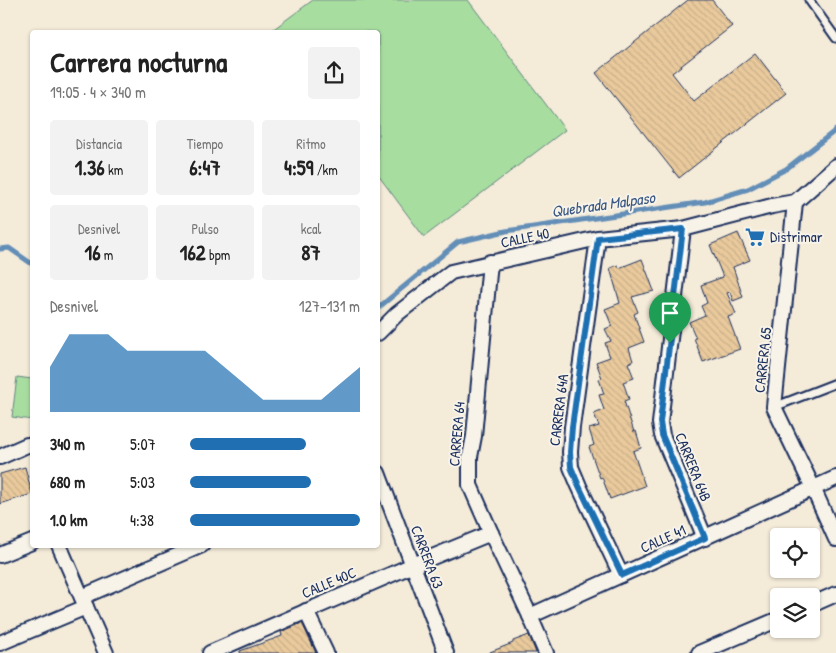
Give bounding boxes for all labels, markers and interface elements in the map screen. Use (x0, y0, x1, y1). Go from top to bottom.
text: Carrera nocturna (50, 43, 227, 81)
button: share (308, 47, 360, 99)
text: 19:05 · 4 × 340 m (50, 81, 146, 103)
text: Distancia (76, 134, 122, 153)
text: Tiempo (187, 134, 223, 153)
text: Ritmo (296, 134, 326, 153)
text: 1.36 (75, 153, 105, 182)
text: 6:47 (189, 153, 221, 182)
text: 4:59 (284, 153, 313, 182)
text: km (105, 160, 123, 179)
text: /km (313, 160, 338, 179)
water label: Quebrada Malpaso (550, 186, 658, 222)
text: Desnivel (78, 219, 120, 238)
text: Pulso (191, 219, 219, 238)
text: kcal (301, 219, 321, 238)
street label: CALLE 40 (499, 222, 551, 253)
supermarket icon: Distrimar (744, 226, 766, 248)
place label: Distrimar (770, 226, 823, 247)
text: 16 (85, 238, 101, 267)
text: 162 (180, 238, 206, 267)
text: 87 (301, 238, 321, 267)
text: m (101, 245, 113, 264)
text: bpm (206, 245, 230, 264)
pin (649, 292, 691, 343)
text: Desnivel (50, 295, 98, 317)
text: 127–131 m (299, 295, 360, 317)
icon: arrive (656, 299, 684, 327)
street label: CARRERA 65 (749, 326, 776, 394)
street label: CARRERA 64A (544, 372, 573, 447)
street label: CARRERA 64 (443, 400, 470, 467)
street label: CARRERA 64B (670, 429, 717, 504)
text: 340 m (50, 433, 85, 455)
text: 5:07 (130, 433, 156, 455)
text: 680 m (50, 471, 85, 493)
text: 5:03 (130, 471, 155, 493)
text: 1.0 km (50, 509, 88, 531)
text: 4:38 (130, 509, 154, 531)
street label: CALLE 41 (637, 519, 689, 558)
street label: CARRERA 63 (406, 522, 449, 592)
map controls (770, 528, 820, 638)
button: locate (770, 528, 820, 578)
street label: CALLE 40C (298, 562, 359, 603)
button: layers (770, 588, 820, 638)

